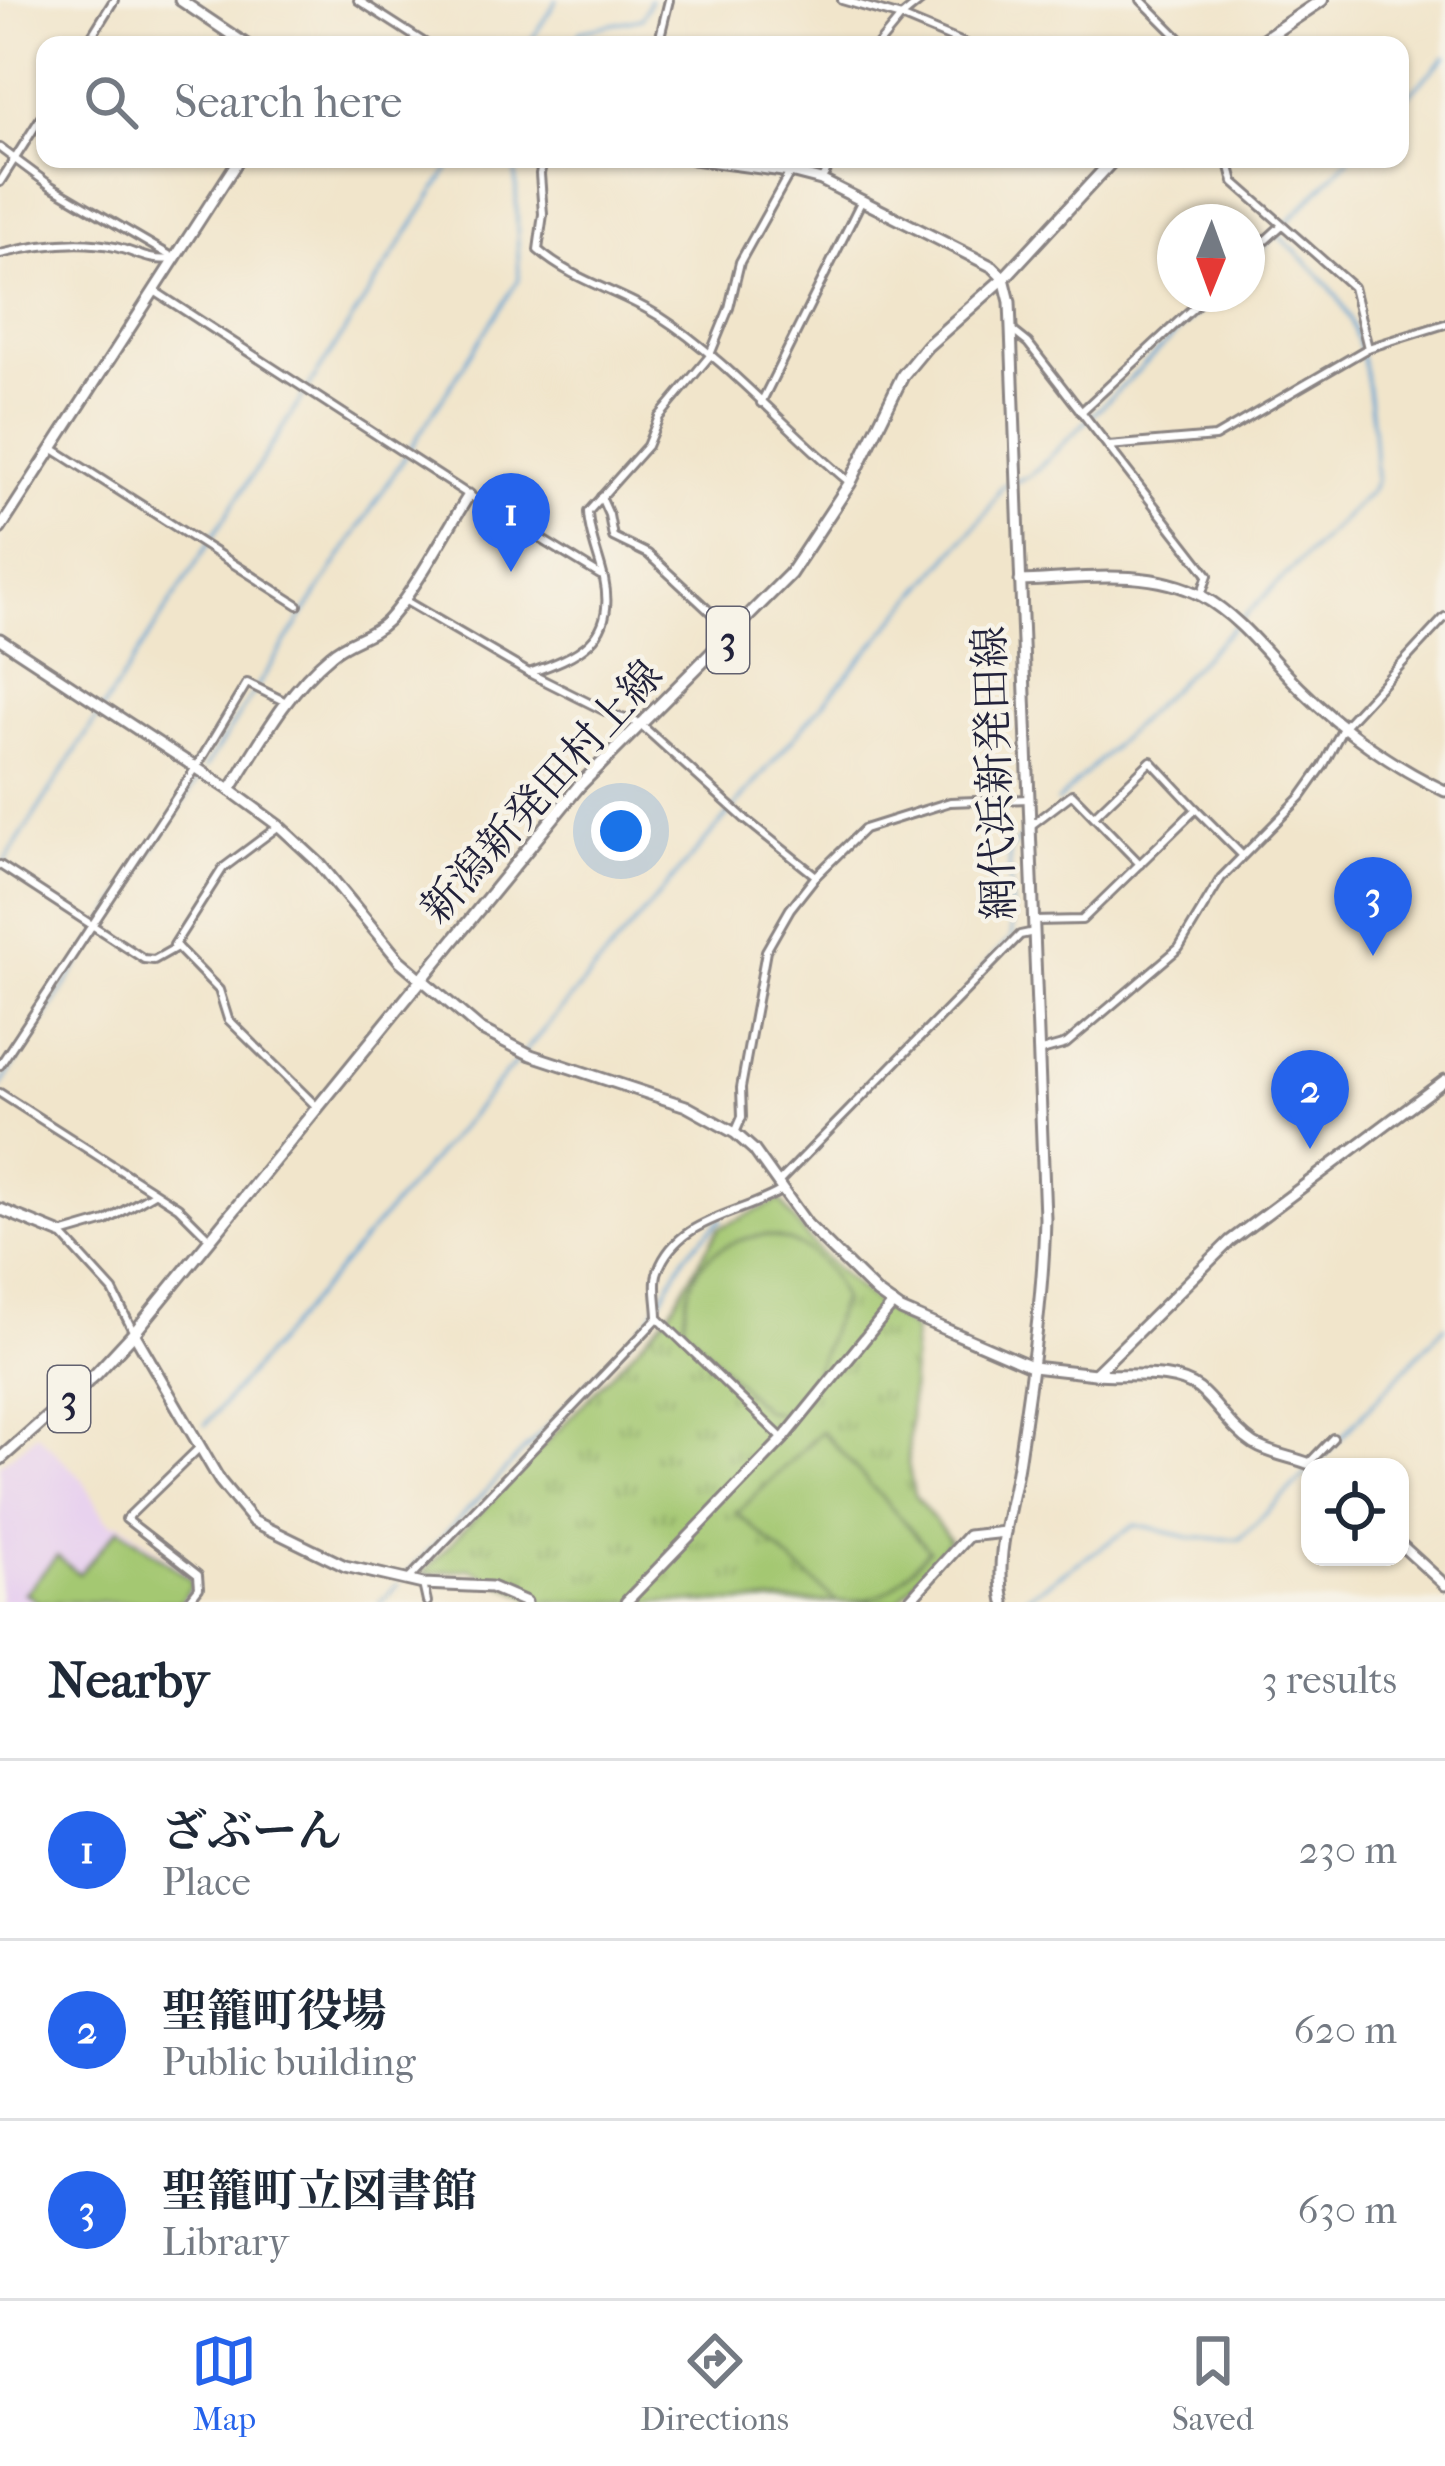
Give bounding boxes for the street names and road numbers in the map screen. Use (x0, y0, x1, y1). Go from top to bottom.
road number: 3 (707, 607, 749, 673)
street label: 網代浜新発田線 (965, 625, 1025, 921)
street label: 新潟新発田村上線 (411, 651, 673, 933)
road number: 3 (48, 1366, 90, 1432)

